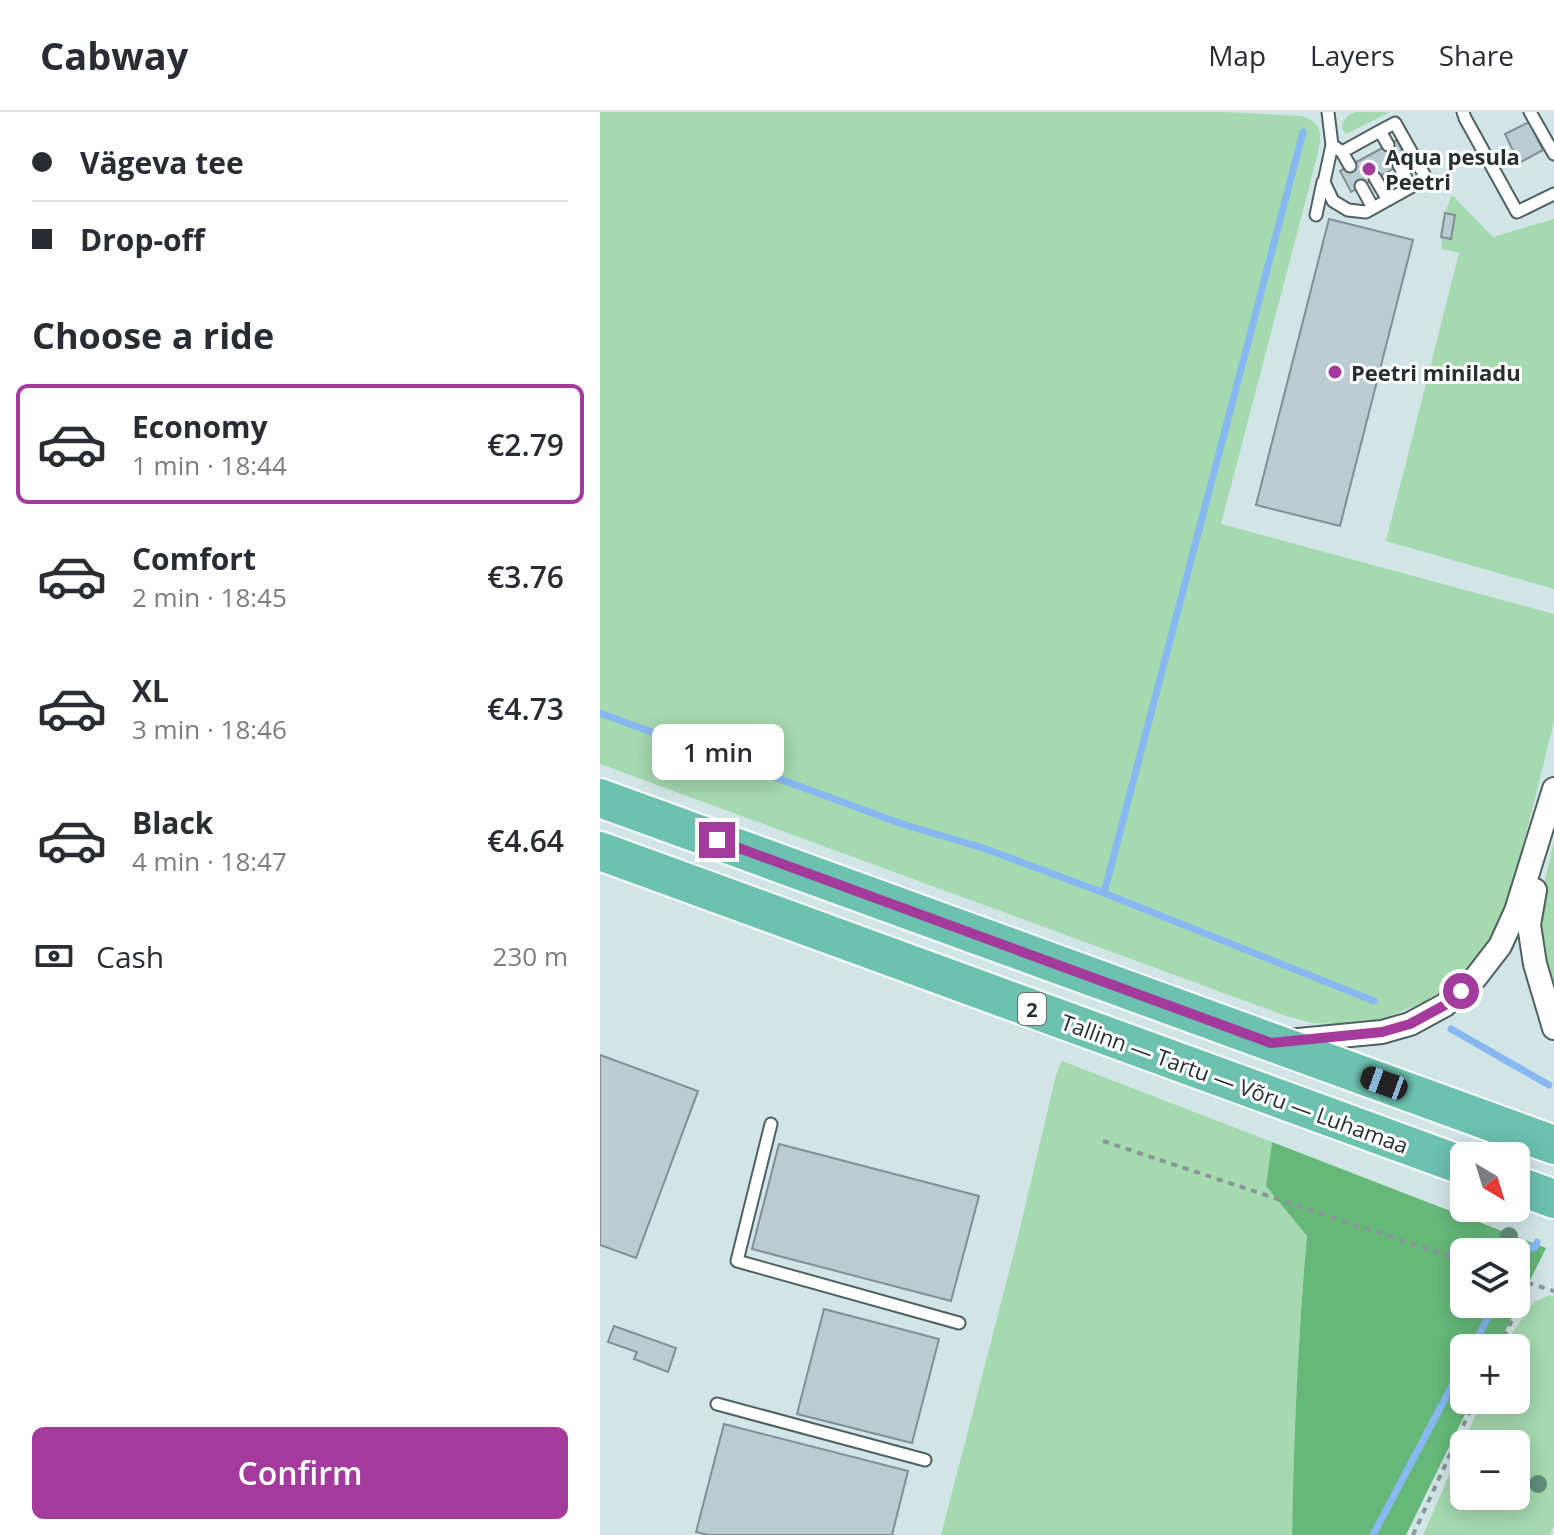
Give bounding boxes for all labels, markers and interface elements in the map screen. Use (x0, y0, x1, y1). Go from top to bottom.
text: Cabway (40, 29, 188, 81)
text: Map (1208, 36, 1266, 74)
text: Layers (1310, 36, 1395, 74)
text: Share (1439, 36, 1514, 74)
place label: Aqua pesula Peetri (1385, 141, 1520, 196)
text: Vägeva tee (80, 142, 244, 183)
marker: Aqua pesula Peetri (1360, 160, 1378, 178)
text: Drop-off (80, 219, 205, 260)
text: Choose a ride (32, 311, 274, 360)
place label: Peetri miniladu (1351, 357, 1521, 387)
marker: Peetri miniladu (1326, 363, 1344, 381)
text: Economy (132, 406, 268, 447)
icon: car (36, 408, 108, 480)
text: €2.79 (487, 424, 564, 465)
text: 1 min · 18:44 (132, 447, 287, 483)
text: Comfort (132, 538, 256, 579)
icon: car (36, 540, 108, 612)
text: €3.76 (487, 556, 564, 597)
text: 2 min · 18:45 (132, 579, 287, 615)
text: XL (132, 670, 169, 711)
icon: car (36, 672, 108, 744)
text: €4.73 (487, 688, 564, 729)
text: 3 min · 18:46 (132, 711, 287, 747)
callout: 1 min (651, 724, 783, 780)
text: 1 min (683, 734, 753, 770)
text: Black (132, 802, 213, 843)
icon: car (36, 804, 108, 876)
text: €4.64 (487, 820, 564, 861)
route end (699, 822, 735, 858)
text: 4 min · 18:47 (132, 843, 287, 879)
icon: cash (32, 934, 76, 978)
text: Cash (96, 936, 164, 977)
text: 230 m (493, 938, 568, 974)
route start (1443, 973, 1479, 1009)
road number: 2 (1018, 993, 1046, 1025)
street label: Tallinn — Tartu — Võru — Luhamaa (1057, 1006, 1413, 1160)
car (1357, 1064, 1411, 1102)
north arrow (1450, 1142, 1530, 1222)
map controls (1450, 1142, 1530, 1510)
button: layers (1450, 1238, 1530, 1318)
button: + (1450, 1334, 1530, 1414)
button: Confirm (32, 1427, 568, 1519)
button: − (1450, 1430, 1530, 1510)

